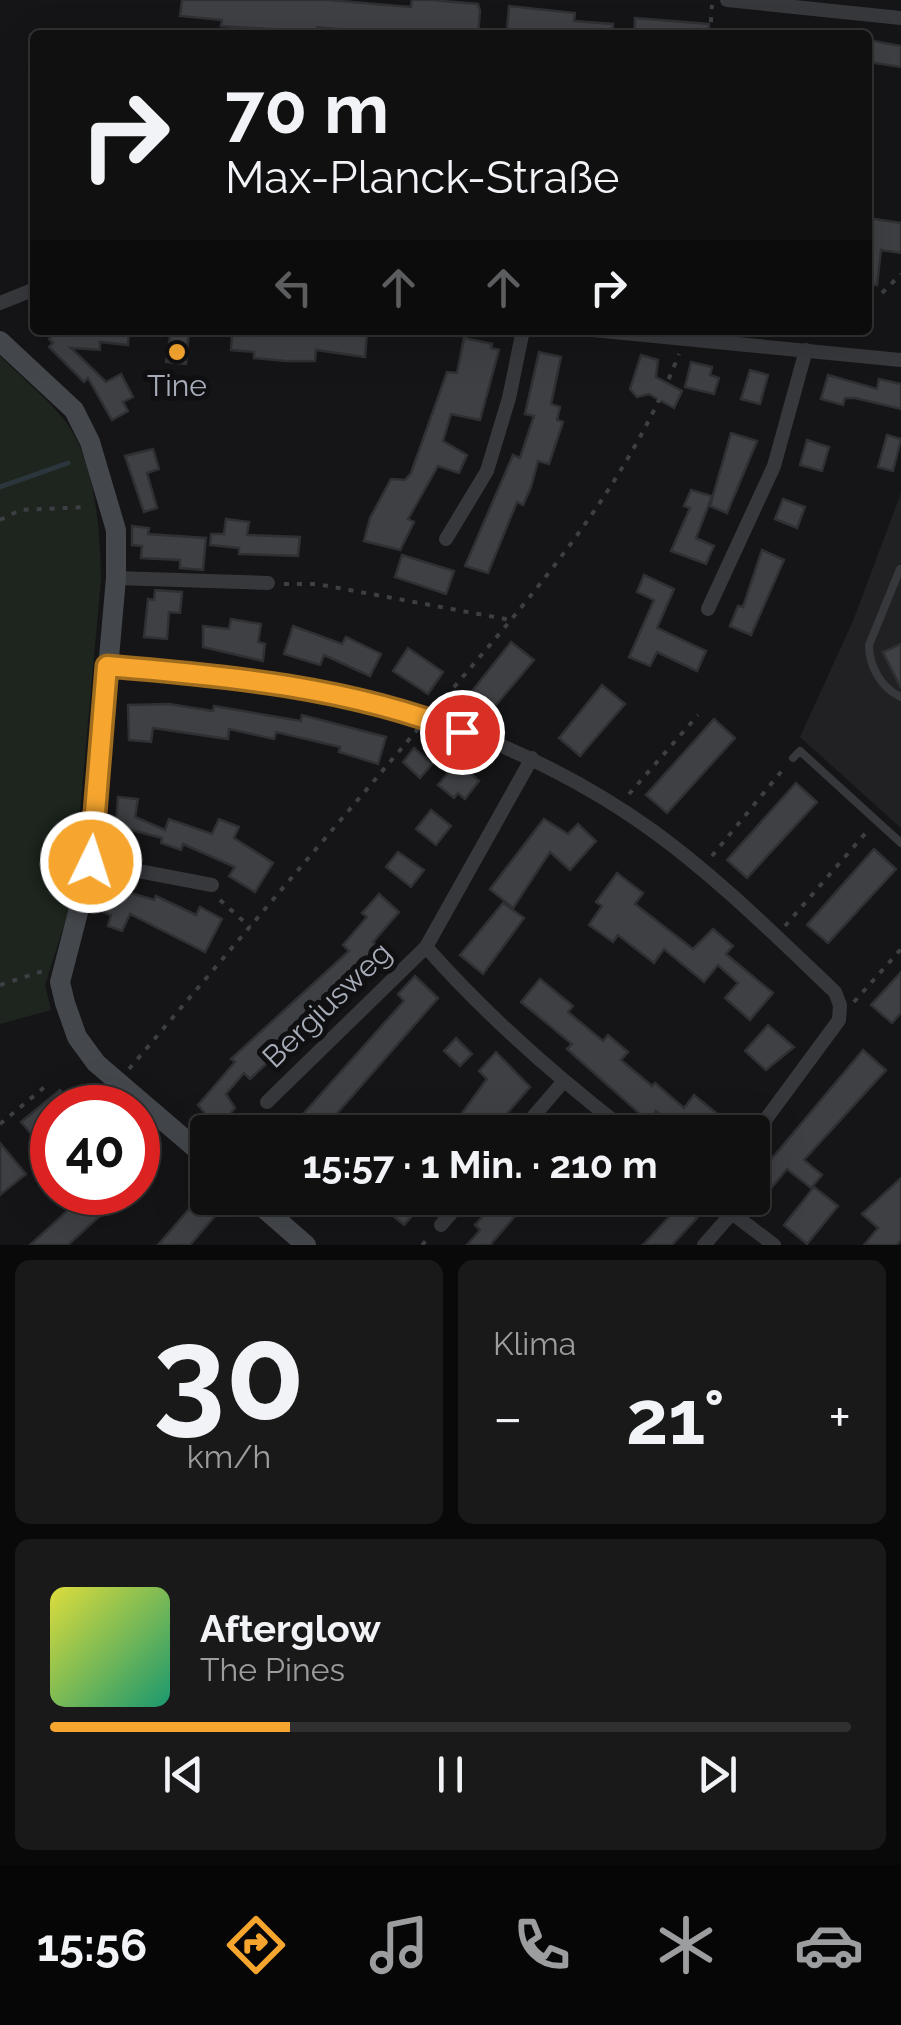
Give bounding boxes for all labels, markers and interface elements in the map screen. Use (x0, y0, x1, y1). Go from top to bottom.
text: 70 m (225, 67, 389, 149)
icon: right (60, 70, 190, 200)
text: Max-Planck-Straße (225, 151, 620, 204)
icon: left (266, 260, 321, 315)
icon: ahead (371, 260, 426, 315)
icon: ahead (476, 260, 531, 315)
icon: right (581, 260, 636, 315)
marker: Tine (166, 341, 188, 363)
place label: Tine (147, 368, 207, 403)
pin (420, 690, 505, 775)
icon: arrive (435, 705, 490, 760)
position arrow (39, 810, 143, 914)
street label: Bergiusweg (255, 935, 398, 1074)
speed limit sign: 40 (30, 1085, 160, 1215)
text: 15:57 · 1 Min. · 210 m (302, 1142, 658, 1187)
text: 30 (153, 1297, 305, 1449)
text: Klima (493, 1325, 576, 1362)
text: 21° (626, 1373, 725, 1462)
text: − (493, 1385, 523, 1450)
text: + (828, 1385, 851, 1450)
text: km/h (187, 1438, 271, 1475)
text: Afterglow (200, 1606, 381, 1651)
text: The Pines (200, 1651, 345, 1688)
icon: previous (156, 1747, 211, 1802)
icon: pause (423, 1747, 478, 1802)
icon: next (690, 1747, 745, 1802)
icon: directions (221, 1910, 291, 1980)
icon: music (364, 1910, 434, 1980)
icon: phone (507, 1910, 577, 1980)
icon: climate (651, 1910, 721, 1980)
icon: car (794, 1910, 864, 1980)
text: 15:56 (37, 1919, 147, 1972)

